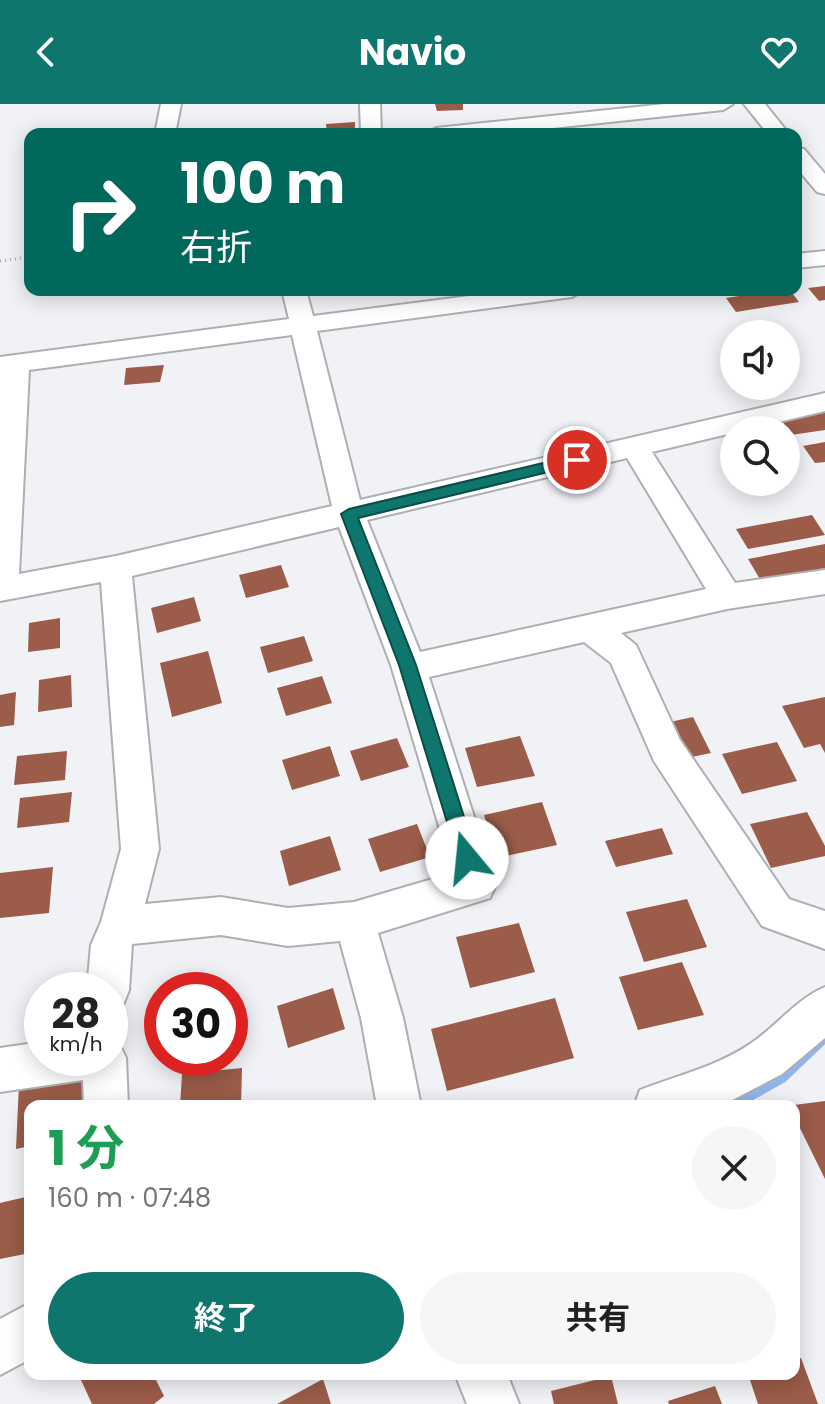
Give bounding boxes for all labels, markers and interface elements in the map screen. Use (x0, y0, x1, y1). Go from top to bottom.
text: Navio (359, 27, 466, 78)
icon: back (24, 30, 68, 74)
icon: heart (757, 30, 801, 74)
text: 100 m (180, 144, 345, 223)
icon: right (48, 160, 152, 264)
text: 右折 (180, 222, 252, 273)
map controls (720, 320, 800, 496)
button: sound (720, 320, 800, 400)
button: search (720, 416, 800, 496)
pin (543, 426, 611, 494)
icon: arrive (555, 438, 599, 482)
position arrow (425, 816, 509, 900)
speed limit sign: 30 (144, 972, 248, 1076)
text: 28 (52, 986, 100, 1042)
text: km/h (49, 1030, 103, 1058)
text: 1 分 (48, 1115, 124, 1182)
button: close (692, 1126, 776, 1210)
text: 160 m · 07:48 (48, 1180, 211, 1216)
button: 終了 (48, 1272, 404, 1364)
button: 共有 (420, 1272, 776, 1364)

